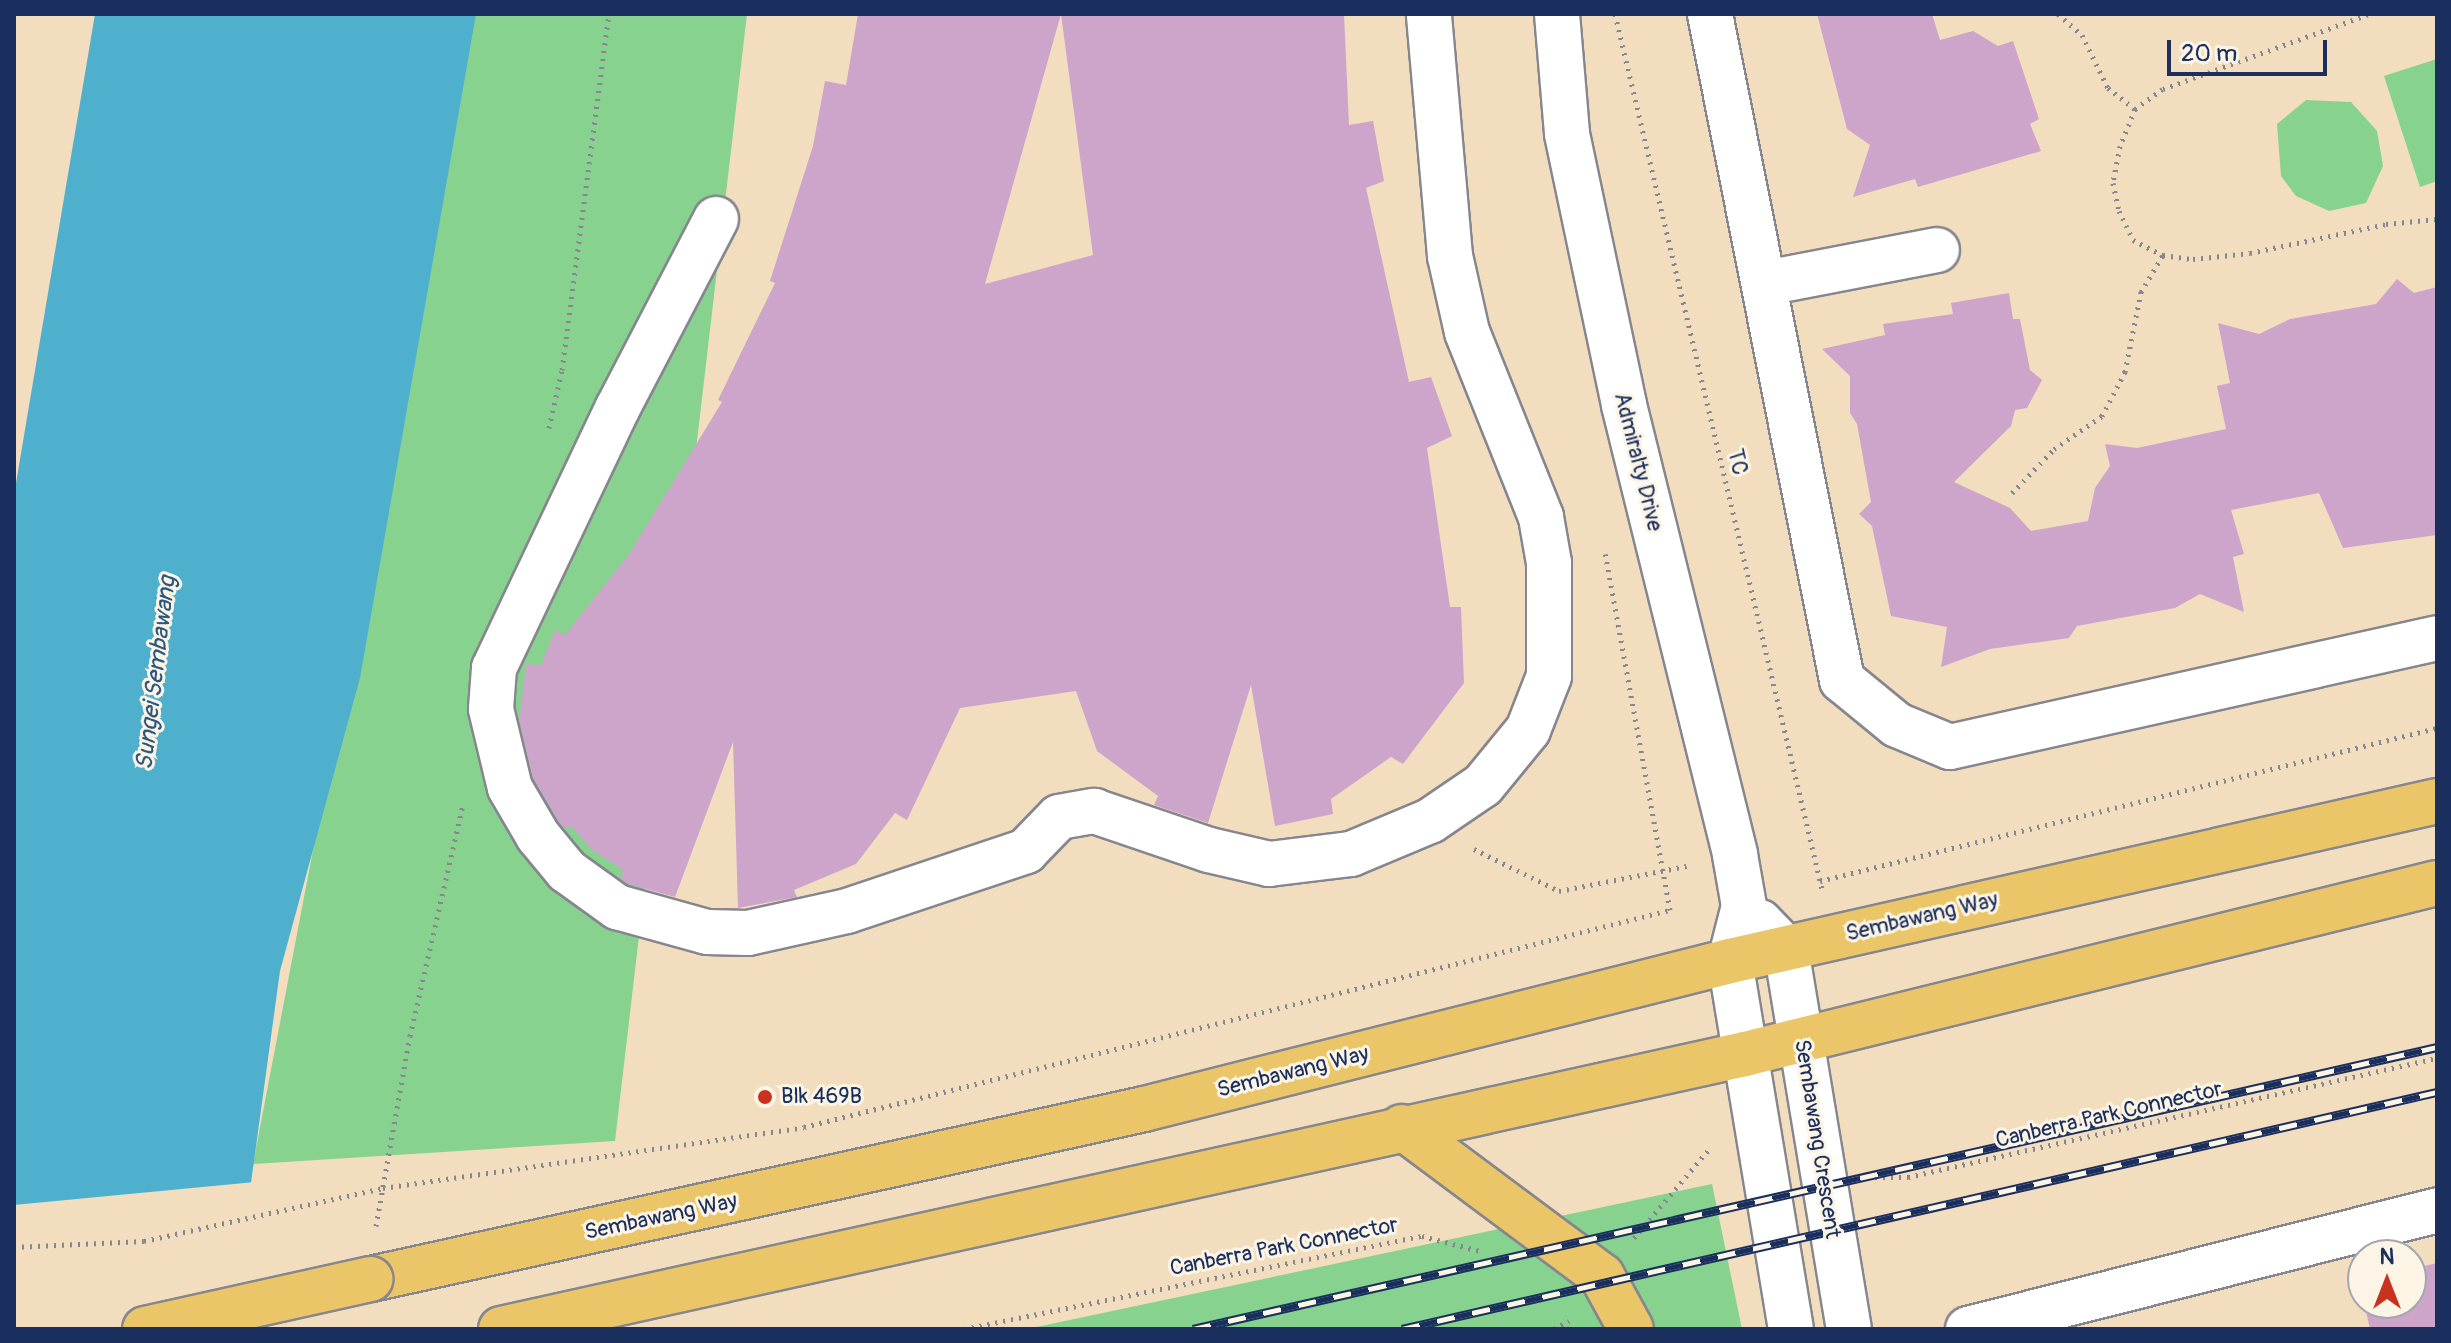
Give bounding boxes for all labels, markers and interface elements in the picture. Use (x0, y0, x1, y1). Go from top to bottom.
scale bar (2171, 24, 2331, 74)
text: 20 m (2181, 39, 2237, 68)
street label: Admiralty Drive (1608, 390, 1668, 534)
street label: TC (1721, 446, 1753, 478)
water label: Sungei Sembawang (130, 574, 182, 772)
street label: Sembawang Way (1843, 887, 2001, 947)
street label: Sembawang Crescent (1788, 1038, 1846, 1240)
street label: Sembawang Way (1215, 1040, 1371, 1104)
street label: Canberra Park Connector (1993, 1076, 2225, 1154)
place label: Blk 469B (781, 1084, 862, 1110)
marker: Blk 469B (756, 1088, 774, 1106)
street label: Sembawang Way (582, 1188, 740, 1246)
street label: Canberra Park Connector (1168, 1212, 1400, 1282)
north arrow (2347, 1239, 2427, 1319)
text: N (2380, 1243, 2394, 1271)

